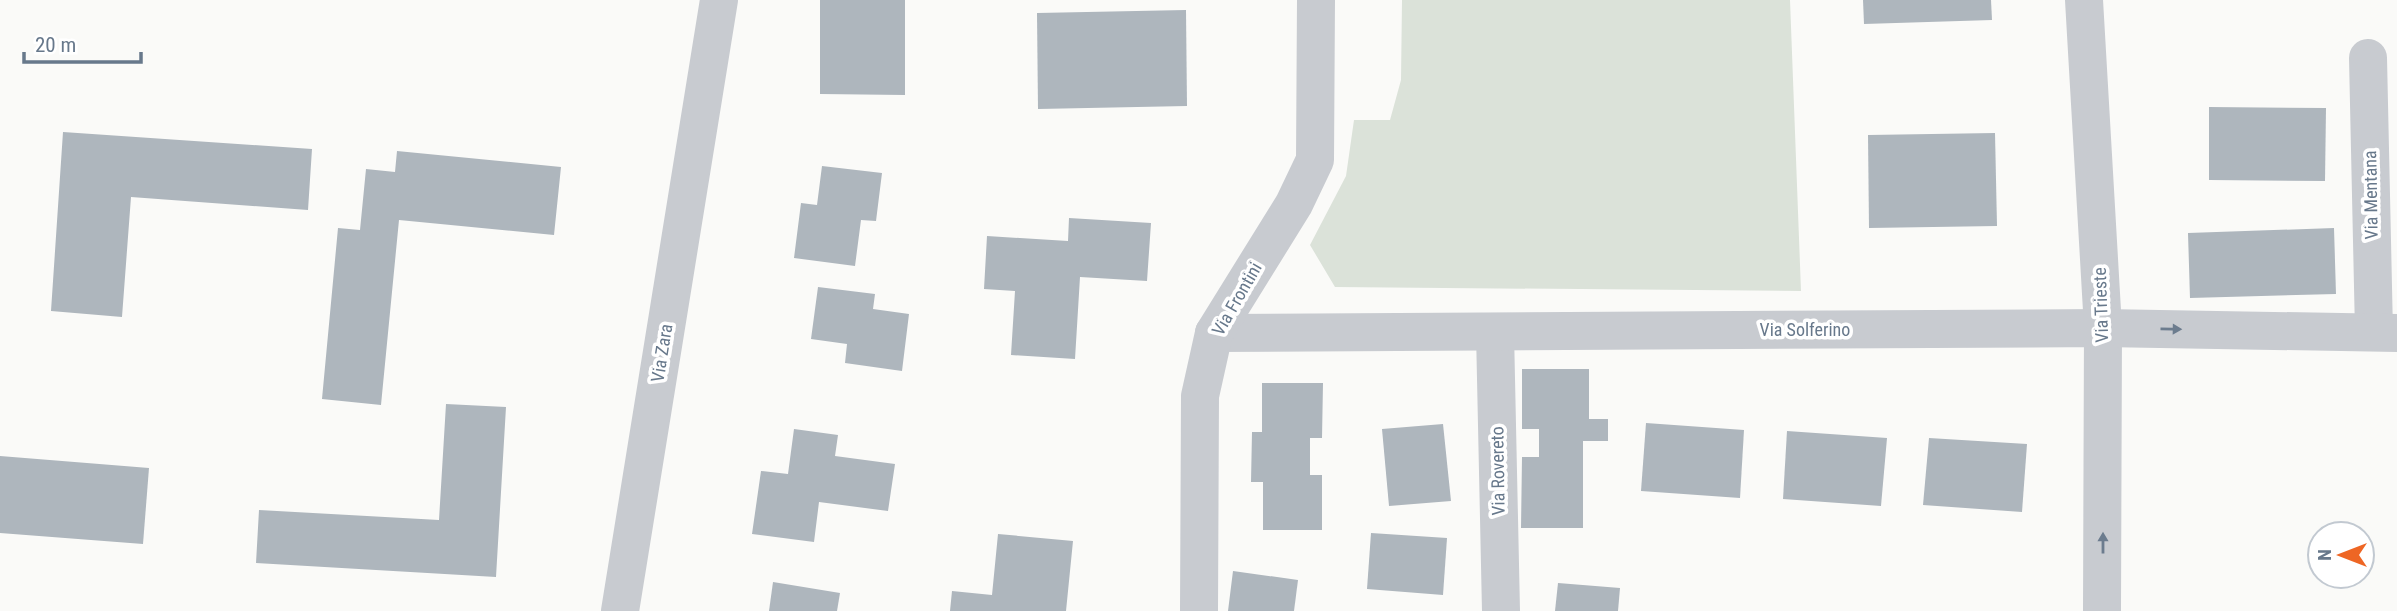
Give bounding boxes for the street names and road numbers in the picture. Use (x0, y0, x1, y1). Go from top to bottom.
street label: Via Mentana (2359, 150, 2382, 240)
street label: Via Frontini (1207, 259, 1266, 339)
street label: Via Trieste (2089, 267, 2112, 343)
street label: Via Solferino (1760, 319, 1850, 340)
street label: Via Zara (647, 322, 676, 384)
street label: Via Rovereto (1486, 426, 1509, 516)

